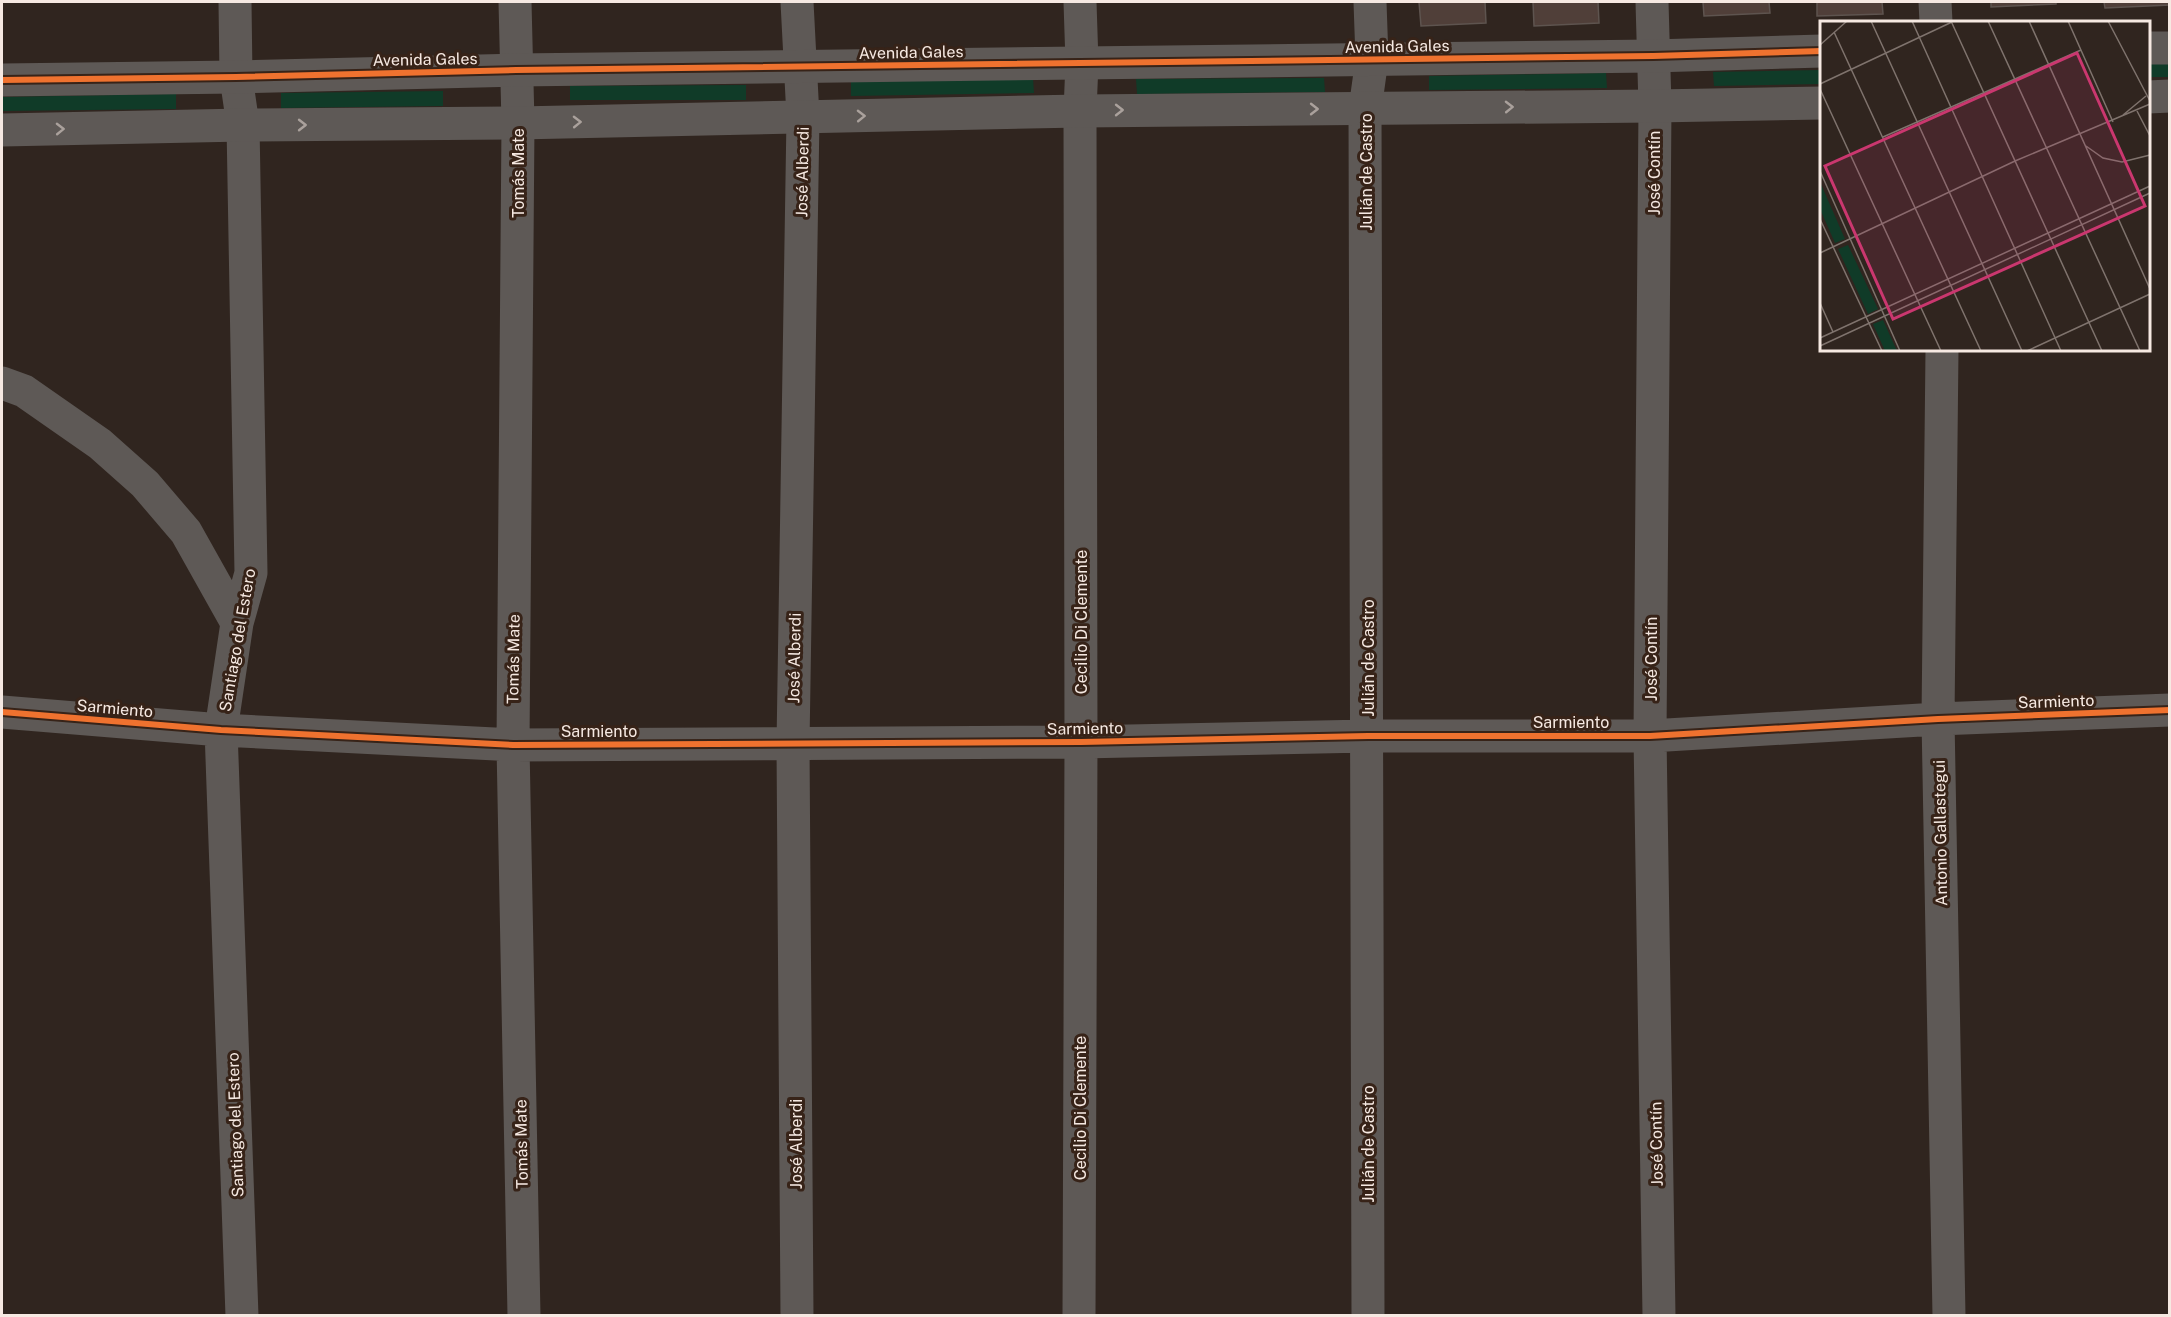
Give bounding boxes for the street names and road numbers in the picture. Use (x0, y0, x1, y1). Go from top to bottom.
street label: Avenida Gales (1344, 36, 1450, 57)
street label: Avenida Gales (858, 42, 964, 63)
street label: Avenida Gales (372, 49, 478, 70)
street label: Julián de Castro (1357, 113, 1376, 231)
street label: José Alberdi (792, 127, 813, 217)
street label: Tomás Mate (509, 128, 528, 218)
street label: José Contín (1645, 131, 1664, 215)
street label: Cecilio Di Clemente (1072, 550, 1091, 694)
street label: Santiago del Estero (216, 567, 259, 713)
street label: Julián de Castro (1359, 599, 1378, 717)
street label: José Alberdi (784, 613, 805, 703)
street label: Tomás Mate (503, 614, 524, 704)
street label: José Contín (1642, 617, 1661, 701)
street label: Sarmiento (2017, 691, 2095, 712)
street label: Sarmiento (76, 696, 154, 721)
street label: Sarmiento (1533, 713, 1609, 732)
street label: Sarmiento (1047, 718, 1123, 739)
street label: Sarmiento (561, 722, 637, 741)
street label: Antonio Gallastegui (1930, 760, 1951, 906)
street label: Cecilio Di Clemente (1071, 1036, 1090, 1180)
street label: Santiago del Estero (223, 1052, 248, 1198)
street label: Julián de Castro (1359, 1085, 1378, 1203)
street label: Tomás Mate (511, 1099, 532, 1189)
street label: José Alberdi (787, 1099, 806, 1189)
street label: José Contín (1646, 1102, 1667, 1186)

